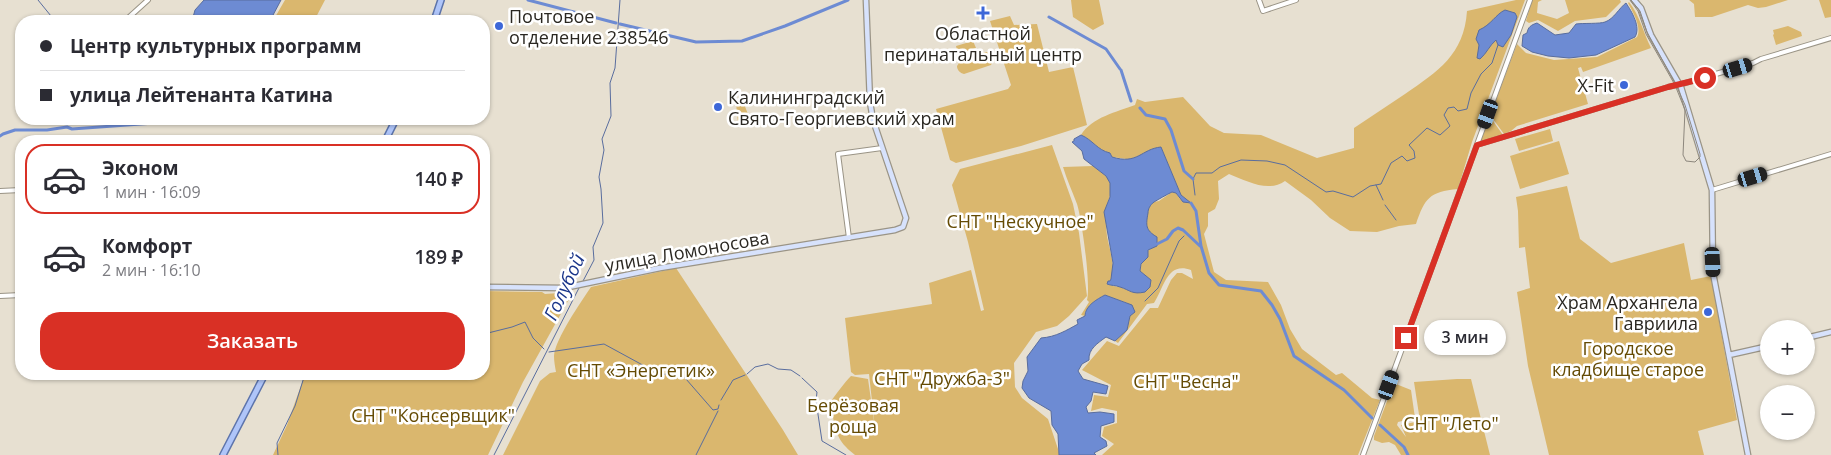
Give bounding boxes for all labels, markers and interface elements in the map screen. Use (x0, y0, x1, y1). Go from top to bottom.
place label: Почтовое отделение 238546 (509, 4, 669, 49)
marker: Областной перинатальный центр (976, 6, 990, 20)
marker: Почтовое отделение 238546 (493, 20, 505, 32)
place label: Областной перинатальный центр (884, 21, 1082, 66)
text: Центр культурных программ (70, 33, 361, 59)
car (1721, 56, 1754, 80)
route start (1694, 67, 1716, 89)
place label: X-Fit (1578, 73, 1614, 97)
marker: X-Fit (1618, 79, 1630, 91)
text: улица Лейтенанта Катина (70, 82, 333, 108)
place label: Калининградский Свято-Георгиевский храм (728, 85, 955, 130)
car (1475, 97, 1500, 131)
marker: Калининградский Свято-Георгиевский храм (712, 101, 724, 113)
text: Эконом (102, 155, 179, 181)
icon: car (42, 157, 87, 202)
car (1736, 165, 1769, 189)
text: 140 ₽ (414, 166, 463, 192)
text: 1 мин · 16:09 (102, 181, 201, 203)
park label: СНТ "Нескучное" (946, 209, 1094, 233)
street label: улица Ломоносова (603, 225, 771, 277)
text: Комфорт (102, 233, 192, 259)
icon: car (42, 235, 87, 280)
text: 189 ₽ (414, 244, 463, 270)
car (1704, 247, 1721, 277)
water label: Голубой (537, 249, 591, 325)
text: 2 мин · 16:10 (102, 259, 201, 281)
place label: Храм Архангела Гавриила (1557, 290, 1698, 335)
marker: Храм Архангела Гавриила (1702, 306, 1714, 318)
button: Заказать (40, 312, 465, 370)
callout: 3 мин (1424, 320, 1506, 356)
map controls (1760, 320, 1815, 440)
button: + (1760, 320, 1815, 375)
text: 3 мин (1441, 326, 1489, 348)
route end (1395, 327, 1417, 349)
park label: Городское кладбище старое (1552, 336, 1704, 381)
park label: СНТ «Энергетик» (567, 358, 715, 382)
park label: СНТ "Дружба-3" (874, 366, 1010, 390)
car (1376, 368, 1401, 402)
park label: СНТ "Весна" (1133, 369, 1239, 393)
button: − (1760, 385, 1815, 440)
park label: Берёзовая роща (807, 393, 899, 438)
park label: СНТ "Консервщик" (351, 403, 515, 427)
park label: СНТ "Лето" (1403, 411, 1499, 435)

